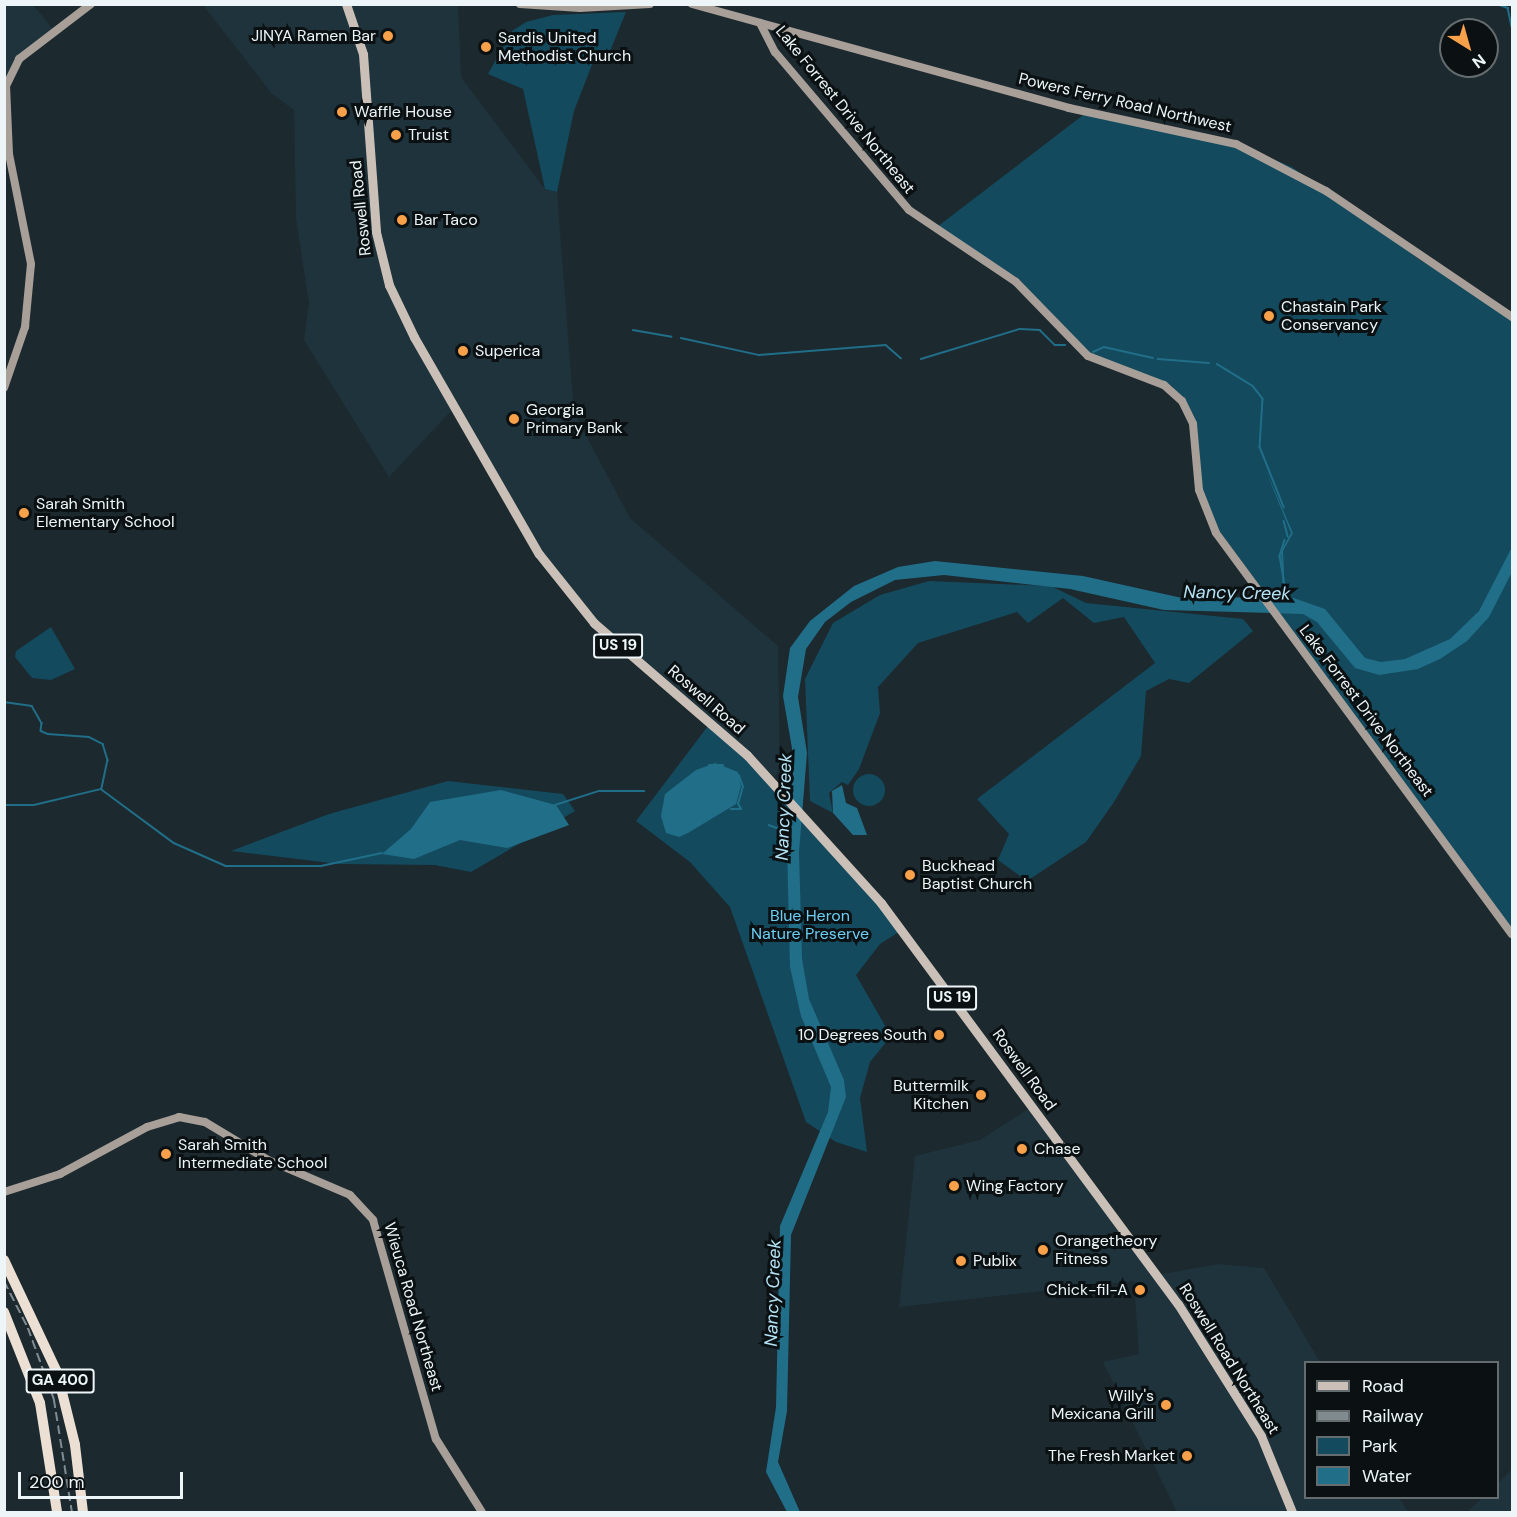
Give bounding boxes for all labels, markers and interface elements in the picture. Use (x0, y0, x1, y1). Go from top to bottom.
north arrow (1439, 18, 1499, 78)
street label: Lake Forrest Drive Northeast (771, 22, 919, 198)
place label: JINYA Ramen Bar (251, 26, 376, 46)
place label: Sardis United Methodist Church (498, 28, 631, 66)
marker: JINYA Ramen Bar (381, 29, 395, 43)
marker: Sardis United Methodist Church (479, 40, 493, 54)
text: N (1468, 49, 1490, 73)
street label: Powers Ferry Road Northwest (1017, 69, 1233, 137)
place label: Waffle House (354, 102, 452, 122)
marker: Waffle House (335, 105, 349, 119)
place label: Truist (408, 125, 449, 145)
marker: Truist (389, 128, 403, 142)
street label: Roswell Road (346, 159, 376, 257)
place label: Bar Taco (414, 210, 478, 230)
marker: Bar Taco (395, 213, 409, 227)
place label: Chastain Park Conservancy (1281, 297, 1382, 335)
marker: Chastain Park Conservancy (1262, 309, 1276, 323)
place label: Superica (475, 341, 540, 361)
marker: Superica (456, 344, 470, 358)
place label: Georgia Primary Bank (526, 400, 623, 438)
marker: Georgia Primary Bank (507, 412, 521, 426)
place label: Sarah Smith Elementary School (36, 494, 174, 532)
marker: Sarah Smith Elementary School (17, 506, 31, 520)
water label: Nancy Creek (1183, 581, 1291, 605)
street label: Lake Forrest Drive Northeast (1295, 621, 1437, 801)
road number: US 19 (592, 634, 644, 658)
street label: Roswell Road (664, 661, 748, 739)
water label: Nancy Creek (771, 753, 797, 861)
place label: Buckhead Baptist Church (922, 856, 1032, 894)
marker: Buckhead Baptist Church (903, 868, 917, 882)
park label: Blue Heron Nature Preserve (751, 906, 869, 944)
road number: US 19 (926, 986, 978, 1010)
place label: 10 Degrees South (798, 1025, 927, 1045)
street label: Roswell Road (988, 1026, 1060, 1114)
marker: 10 Degrees South (932, 1028, 946, 1042)
place label: Buttermilk Kitchen (893, 1076, 969, 1114)
marker: Buttermilk Kitchen (974, 1088, 988, 1102)
place label: Sarah Smith Intermediate School (178, 1135, 327, 1173)
place label: Chase (1034, 1139, 1080, 1159)
marker: Chase (1015, 1142, 1029, 1156)
marker: Sarah Smith Intermediate School (159, 1147, 173, 1161)
place label: Wing Factory (966, 1176, 1064, 1196)
marker: Wing Factory (947, 1179, 961, 1193)
street label: Wieuca Road Northeast (380, 1220, 446, 1394)
place label: Orangetheory Fitness (1055, 1231, 1157, 1269)
water label: Nancy Creek (760, 1239, 786, 1347)
marker: Orangetheory Fitness (1036, 1243, 1050, 1257)
place label: Publix (973, 1251, 1017, 1271)
marker: Publix (954, 1254, 968, 1268)
place label: Chick-fil-A (1046, 1280, 1128, 1300)
street label: Roswell Road Northeast (1175, 1280, 1283, 1438)
marker: Chick-fil-A (1133, 1283, 1147, 1297)
legend (1304, 1361, 1499, 1499)
road number: GA 400 (26, 1369, 94, 1393)
text: Road (1362, 1374, 1404, 1398)
place label: Willy's Mexicana Grill (1051, 1386, 1154, 1424)
marker: Willy's Mexicana Grill (1159, 1398, 1173, 1412)
text: Railway (1362, 1404, 1424, 1428)
text: Park (1362, 1434, 1398, 1458)
place label: The Fresh Market (1048, 1446, 1175, 1466)
marker: The Fresh Market (1180, 1449, 1194, 1463)
scale bar (21, 1460, 186, 1498)
text: Water (1362, 1464, 1412, 1488)
text: 200 m (29, 1470, 85, 1494)

